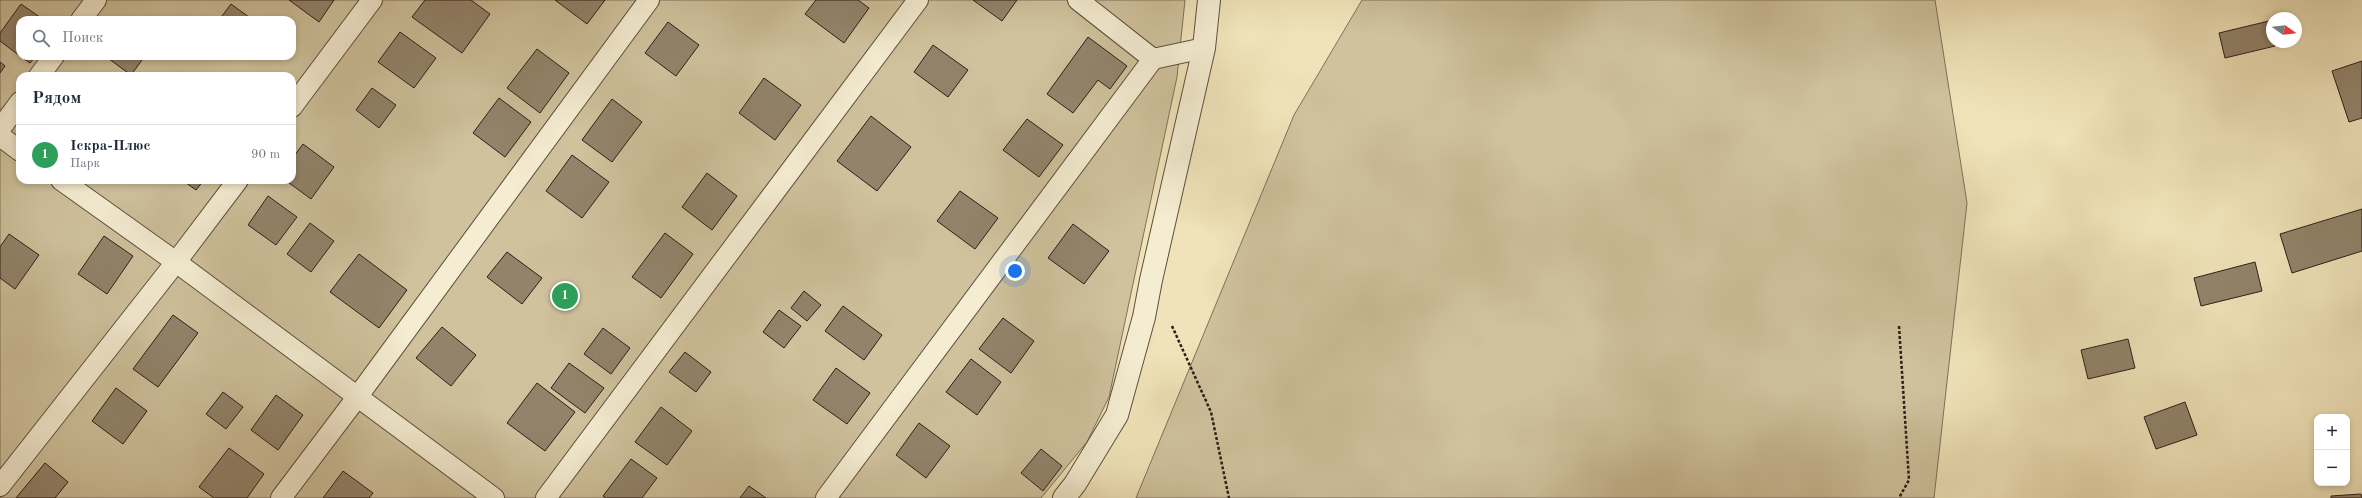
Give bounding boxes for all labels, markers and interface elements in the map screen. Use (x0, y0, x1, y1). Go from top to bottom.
north arrow (2266, 12, 2302, 48)
search box (16, 16, 296, 60)
icon: search (30, 27, 52, 49)
text: Поиск (62, 31, 103, 46)
text: Рядом (32, 90, 81, 107)
text: Іскра-Плюс (70, 139, 151, 154)
text: 1 (41, 148, 49, 161)
text: 90 m (251, 148, 280, 161)
text: Парк (70, 157, 100, 170)
your location (1005, 261, 1025, 281)
pin: 1 (552, 281, 578, 311)
map controls (2314, 414, 2350, 486)
button: + (2314, 414, 2350, 450)
button: − (2314, 450, 2350, 486)

